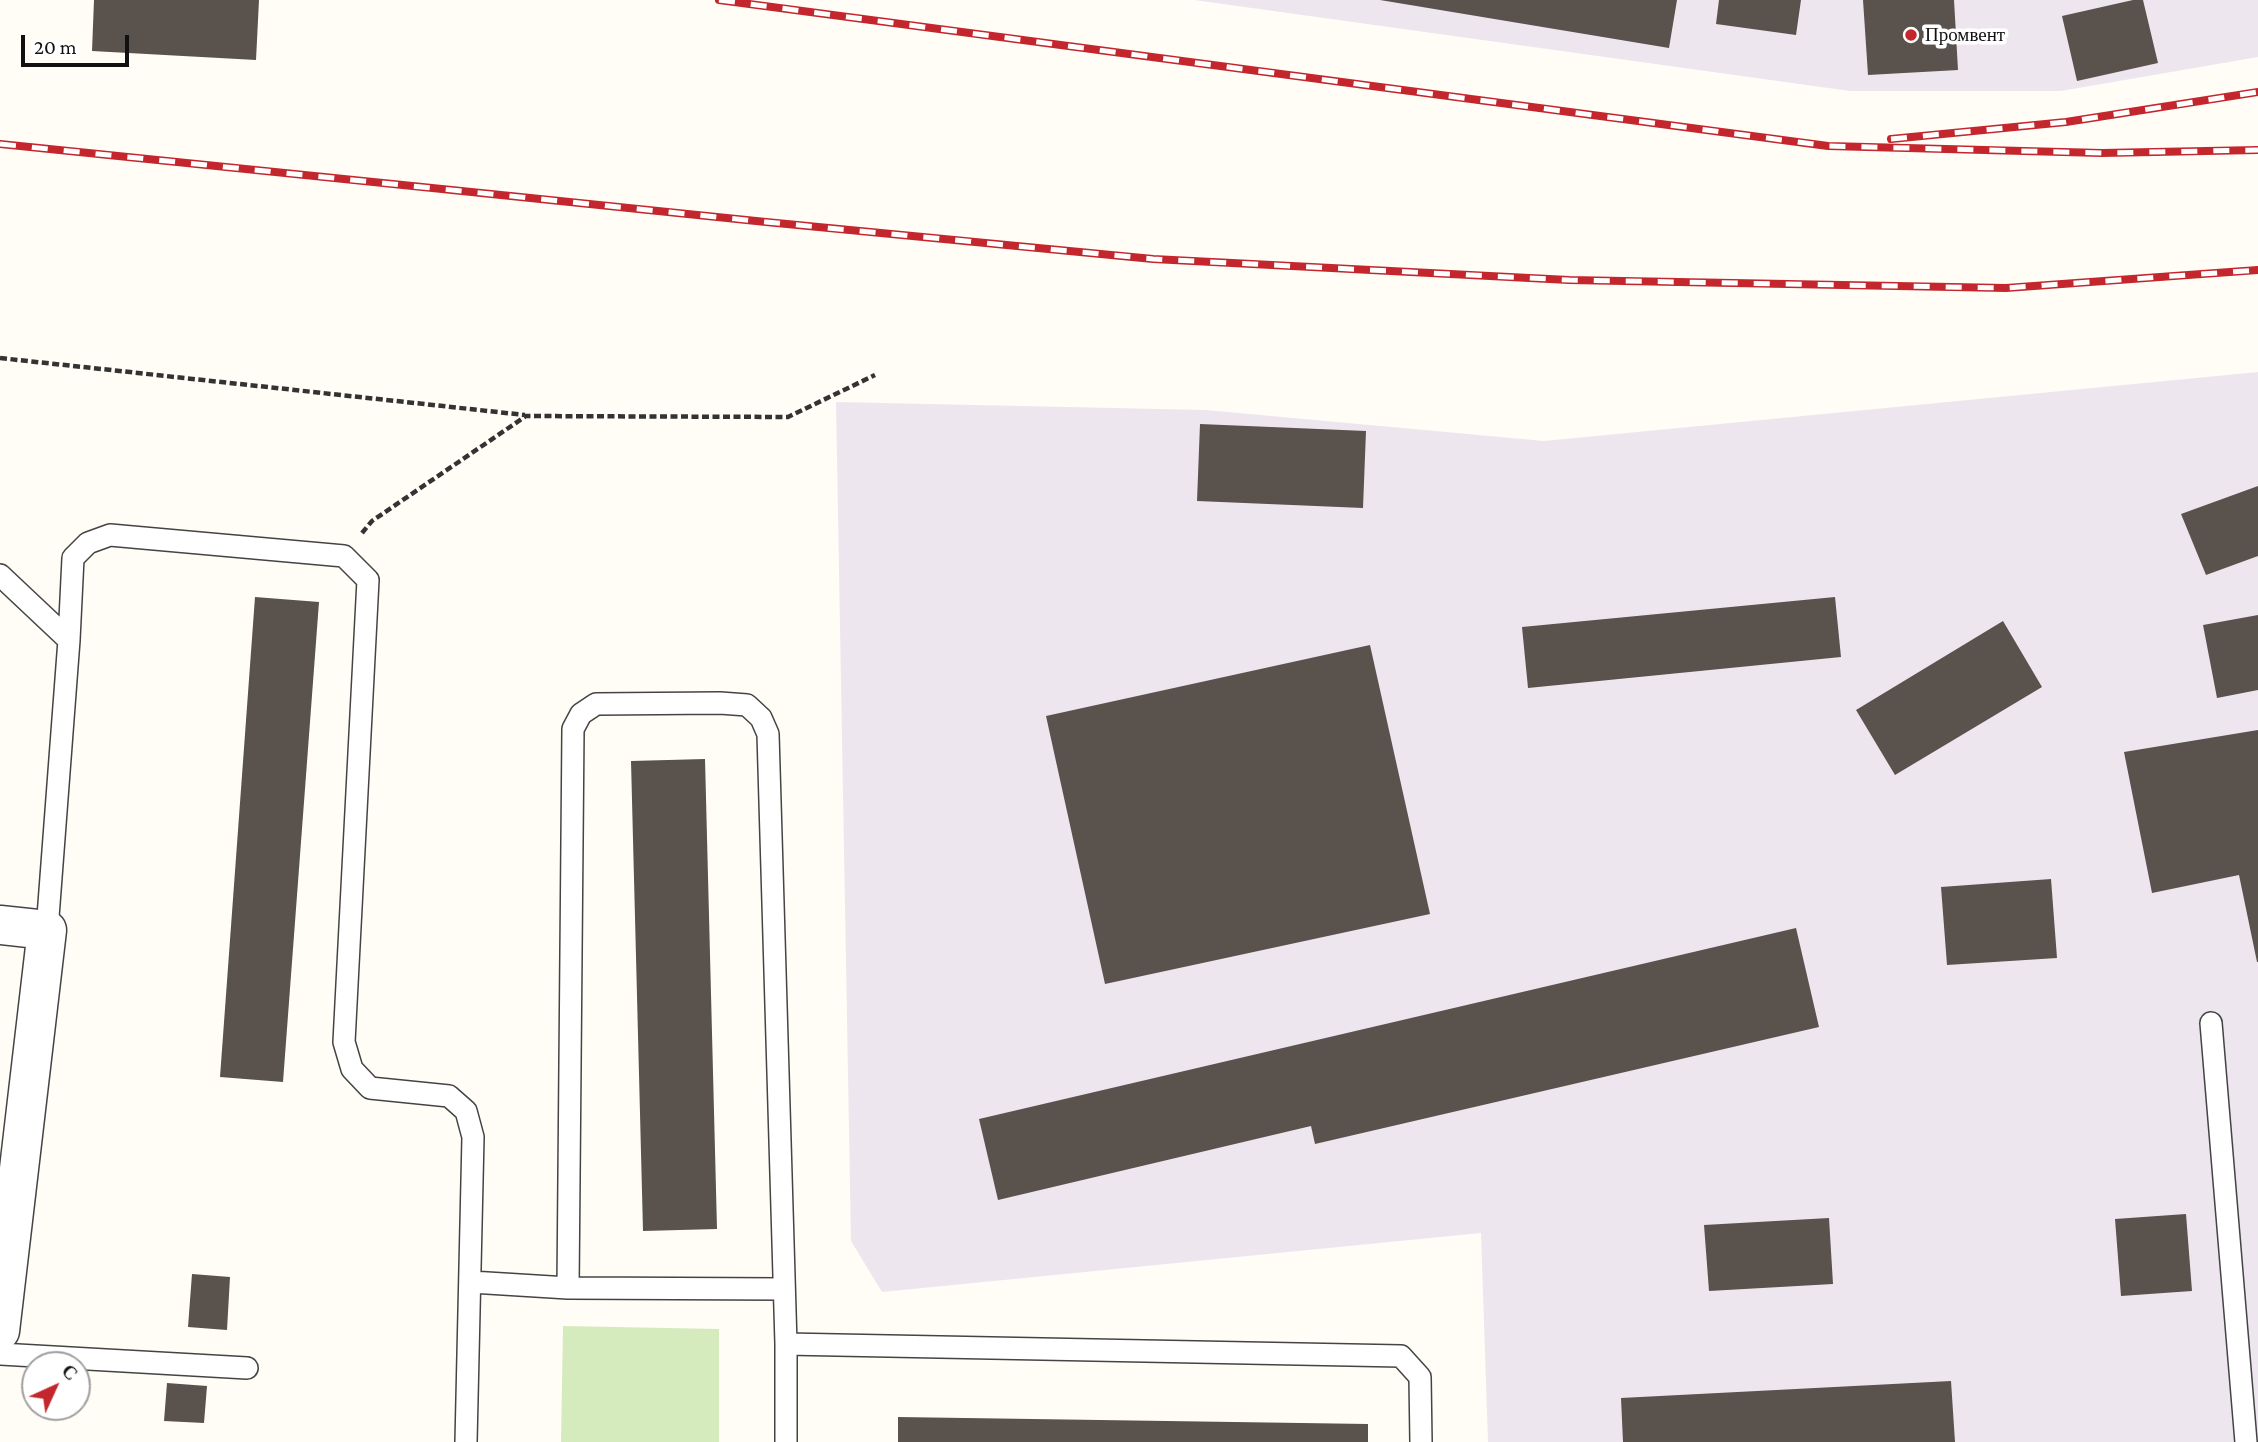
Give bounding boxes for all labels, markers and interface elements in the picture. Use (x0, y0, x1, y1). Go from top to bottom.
scale bar (24, 21, 133, 65)
place label: Промвент (1925, 24, 2005, 46)
marker: Промвент (1903, 27, 1919, 43)
text: 20 m (34, 35, 77, 59)
north arrow (21, 1351, 91, 1421)
text: С (58, 1360, 82, 1384)

